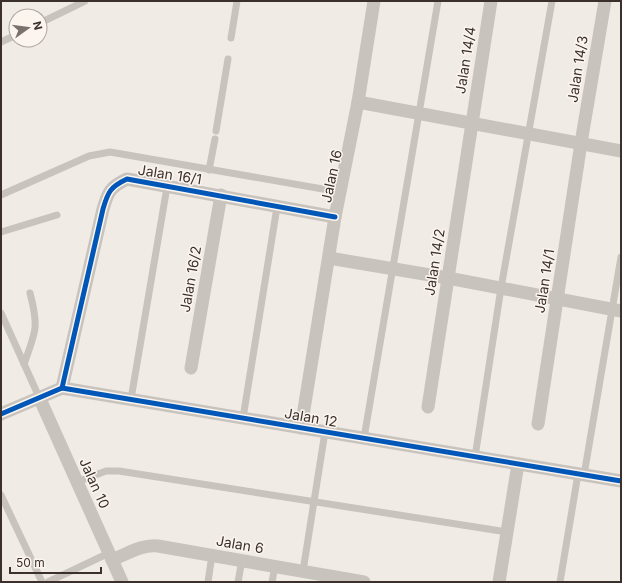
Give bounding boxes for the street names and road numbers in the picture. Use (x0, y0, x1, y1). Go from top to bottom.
street label: Jalan 14/4 (451, 25, 479, 95)
street label: Jalan 14/3 (563, 34, 591, 104)
street label: Jalan 16 (317, 148, 345, 204)
street label: Jalan 16/1 (137, 161, 203, 187)
street label: Jalan 14/2 (420, 227, 448, 297)
street label: Jalan 16/2 (176, 244, 204, 314)
street label: Jalan 14/1 (531, 248, 557, 314)
street label: Jalan 12 (283, 404, 339, 430)
street label: Jalan 10 (76, 455, 114, 511)
street label: Jalan 6 (215, 531, 265, 557)

